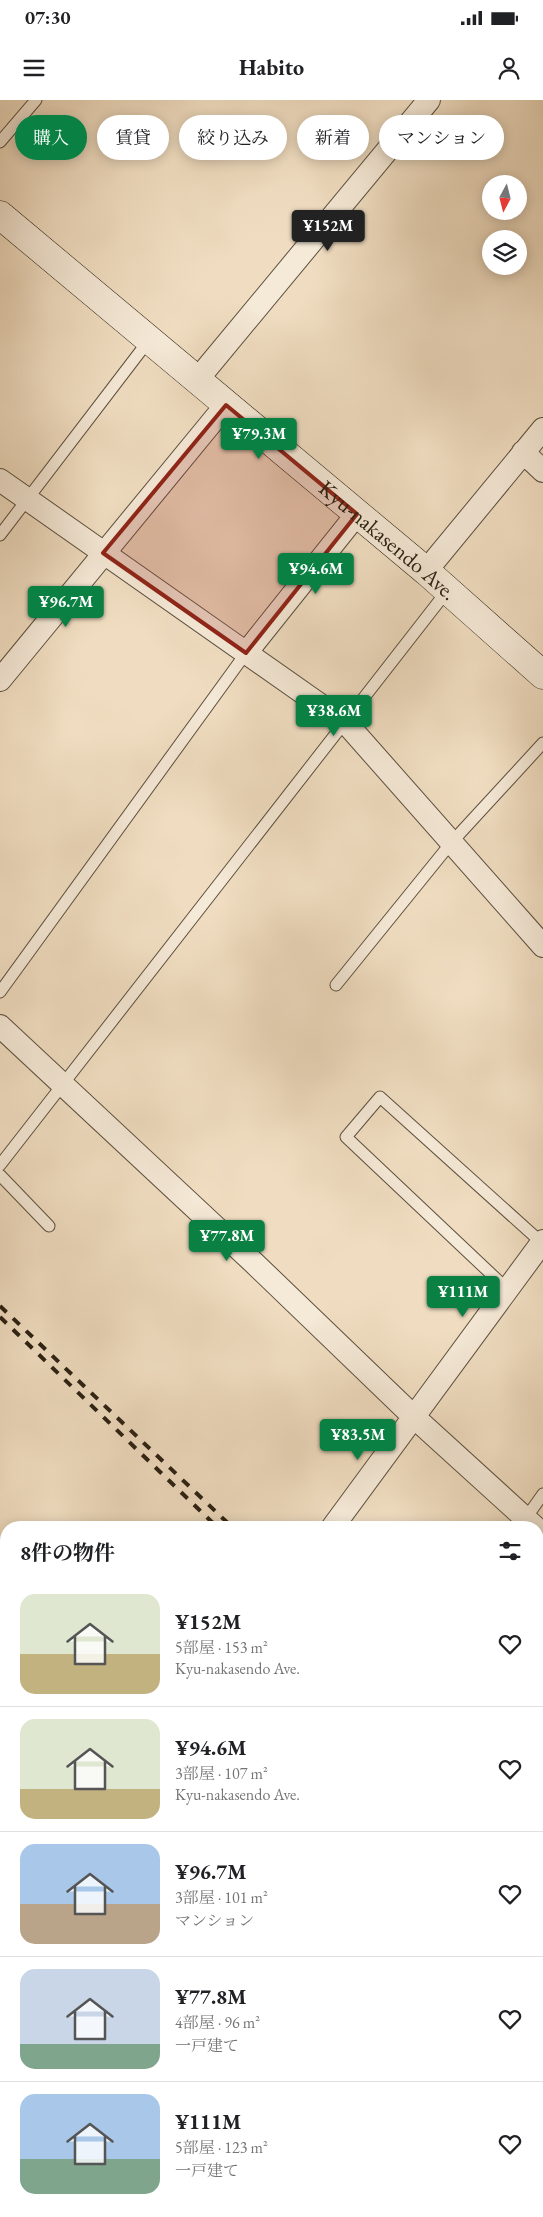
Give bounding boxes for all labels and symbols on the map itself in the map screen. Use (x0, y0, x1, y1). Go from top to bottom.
north arrow (482, 175, 528, 220)
pin: ¥152M (293, 210, 363, 252)
pin: ¥79.3M (218, 418, 300, 460)
street label: Kyu-nakasendo Ave. (313, 473, 463, 606)
pin: ¥94.6M (275, 552, 357, 595)
pin: ¥96.7M (25, 586, 107, 628)
pin: ¥38.6M (293, 694, 375, 737)
pin: ¥77.8M (186, 1220, 268, 1262)
pin: ¥111M (428, 1276, 498, 1318)
pin: ¥83.5M (317, 1418, 399, 1461)

